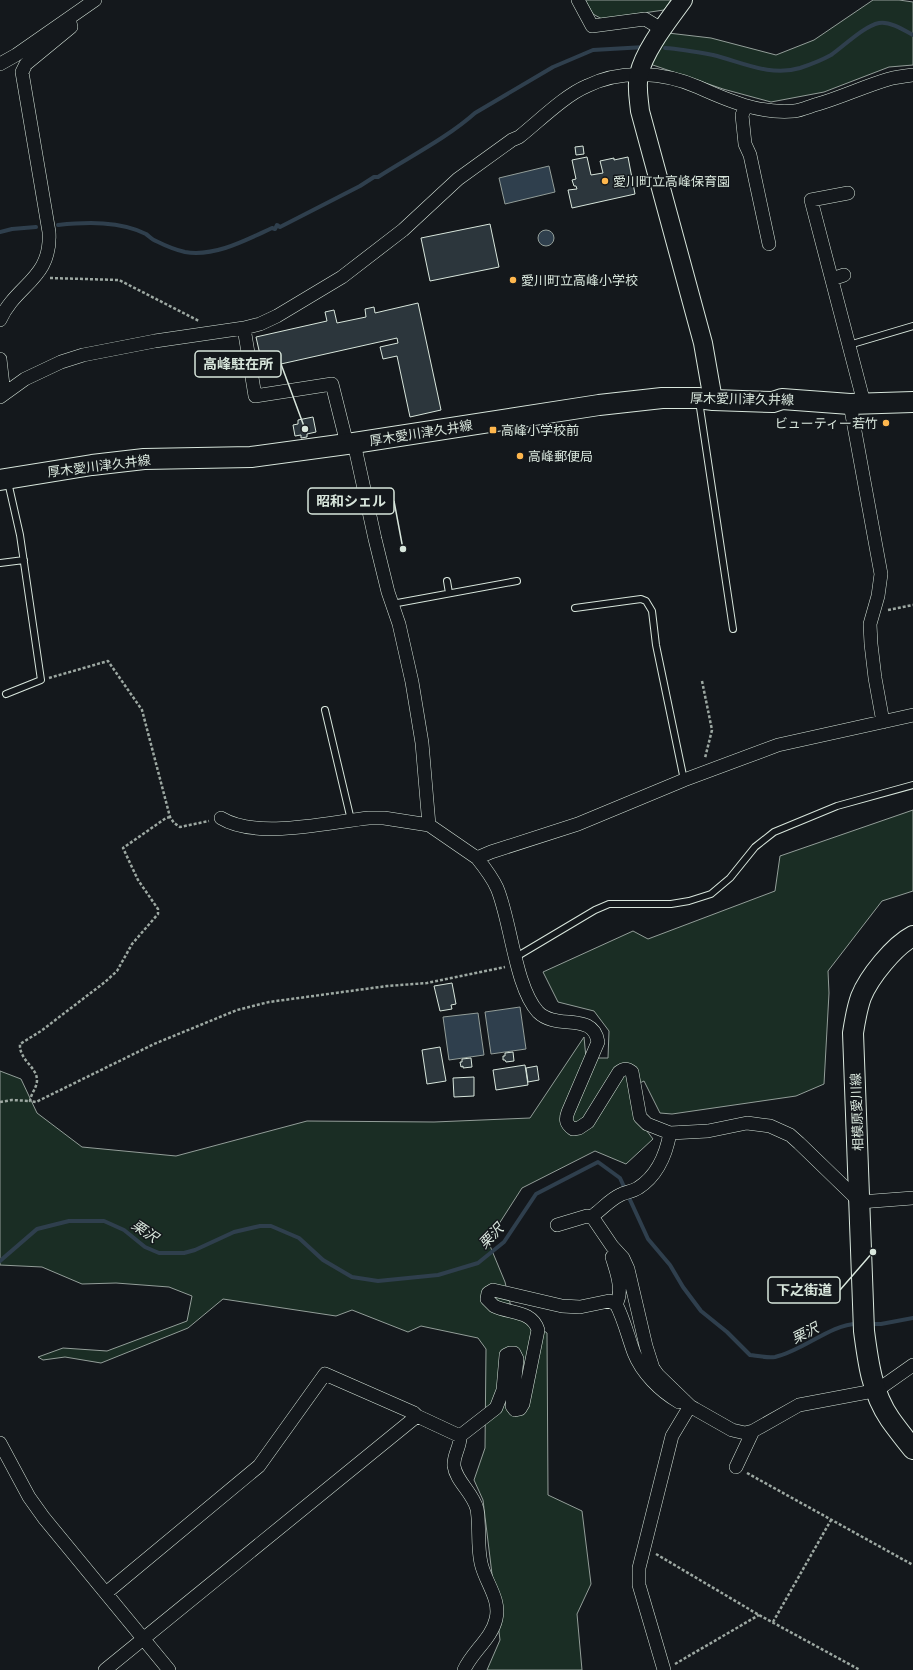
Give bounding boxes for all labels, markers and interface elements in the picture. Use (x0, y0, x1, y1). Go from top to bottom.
place label: 愛川町立高峰保育園 (613, 174, 730, 189)
marker: 愛川町立高峰保育園 (600, 176, 610, 186)
place label: 愛川町立高峰小学校 (521, 273, 638, 288)
marker: 愛川町立高峰小学校 (508, 275, 518, 285)
callout: 高峰駐在所 (195, 351, 281, 377)
text: 高峰駐在所 (203, 356, 273, 372)
street label: 厚木愛川津久井線 (690, 391, 794, 407)
place label: ビューティー若竹 (775, 416, 878, 431)
street label: 厚木愛川津久井線 (368, 417, 474, 449)
marker: ビューティー若竹 (881, 418, 891, 428)
place label: 高峰小学校前 (501, 423, 579, 438)
marker: 高峰小学校前 (488, 425, 498, 435)
place label: 高峰郵便局 (528, 449, 593, 464)
marker: 高峰郵便局 (515, 451, 525, 461)
street label: 厚木愛川津久井線 (46, 452, 152, 480)
callout: 昭和シェル (308, 488, 394, 514)
text: 昭和シェル (316, 493, 386, 509)
street label: 相模原愛川線 (848, 1073, 866, 1151)
water label: 栗沢 (129, 1217, 163, 1247)
water label: 栗沢 (476, 1219, 508, 1252)
callout: 下之街道 (768, 1277, 840, 1303)
text: 下之街道 (776, 1282, 832, 1298)
water label: 栗沢 (789, 1319, 823, 1346)

